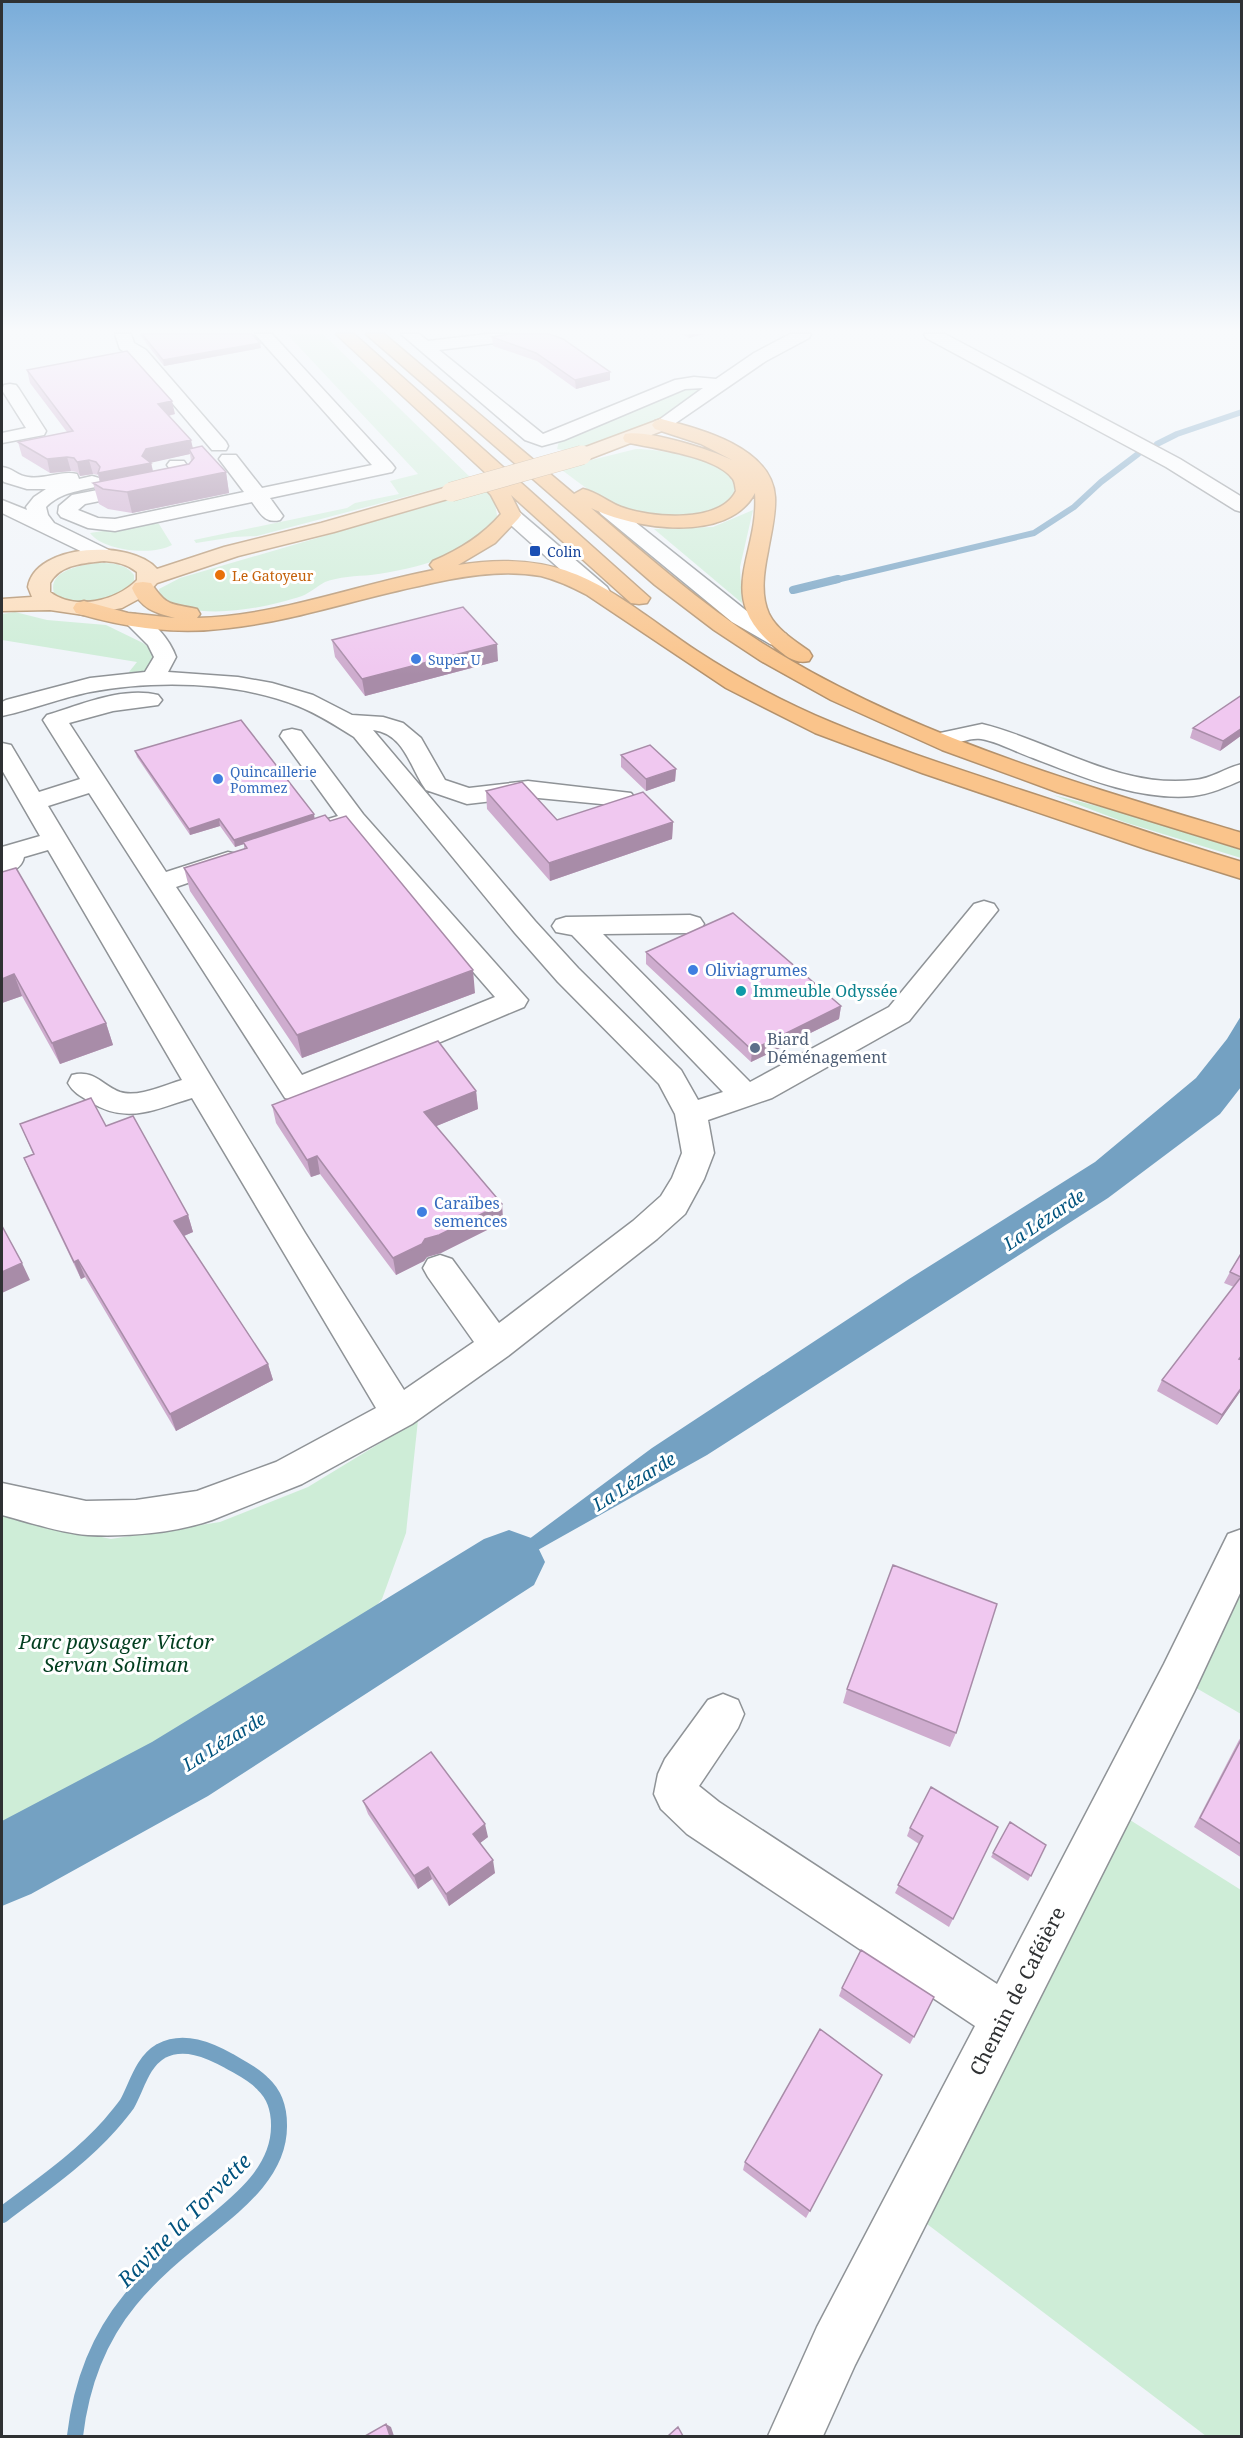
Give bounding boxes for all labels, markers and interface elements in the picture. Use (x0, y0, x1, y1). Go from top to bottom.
place label: Colin (547, 542, 582, 561)
marker: Colin (528, 544, 542, 558)
place label: Le Gatoyeur (232, 566, 314, 585)
marker: Le Gatoyeur (213, 568, 227, 582)
place label: Super U (428, 650, 481, 669)
marker: Super U (409, 652, 423, 666)
place label: Quincaillerie Pommez (230, 762, 317, 797)
marker: Quincaillerie Pommez (211, 772, 225, 786)
place label: Oliviagrumes (705, 959, 808, 981)
marker: Oliviagrumes (686, 963, 700, 977)
place label: Immeuble Odyssée (753, 980, 898, 1002)
marker: Immeuble Odyssée (734, 984, 748, 998)
place label: Biard Déménagement (767, 1028, 887, 1068)
marker: Biard Déménagement (748, 1041, 762, 1055)
water label: La Lézarde (998, 1183, 1090, 1256)
place label: Caraïbes semences (434, 1192, 507, 1232)
marker: Caraïbes semences (415, 1205, 429, 1219)
water label: La Lézarde (587, 1446, 680, 1516)
park label: Parc paysager Victor Servan Soliman (17, 1628, 214, 1678)
water label: La Lézarde (177, 1706, 270, 1776)
street label: Chemin de Caféière (963, 1902, 1071, 2080)
water label: Ravine la Torvette (111, 2147, 257, 2293)

